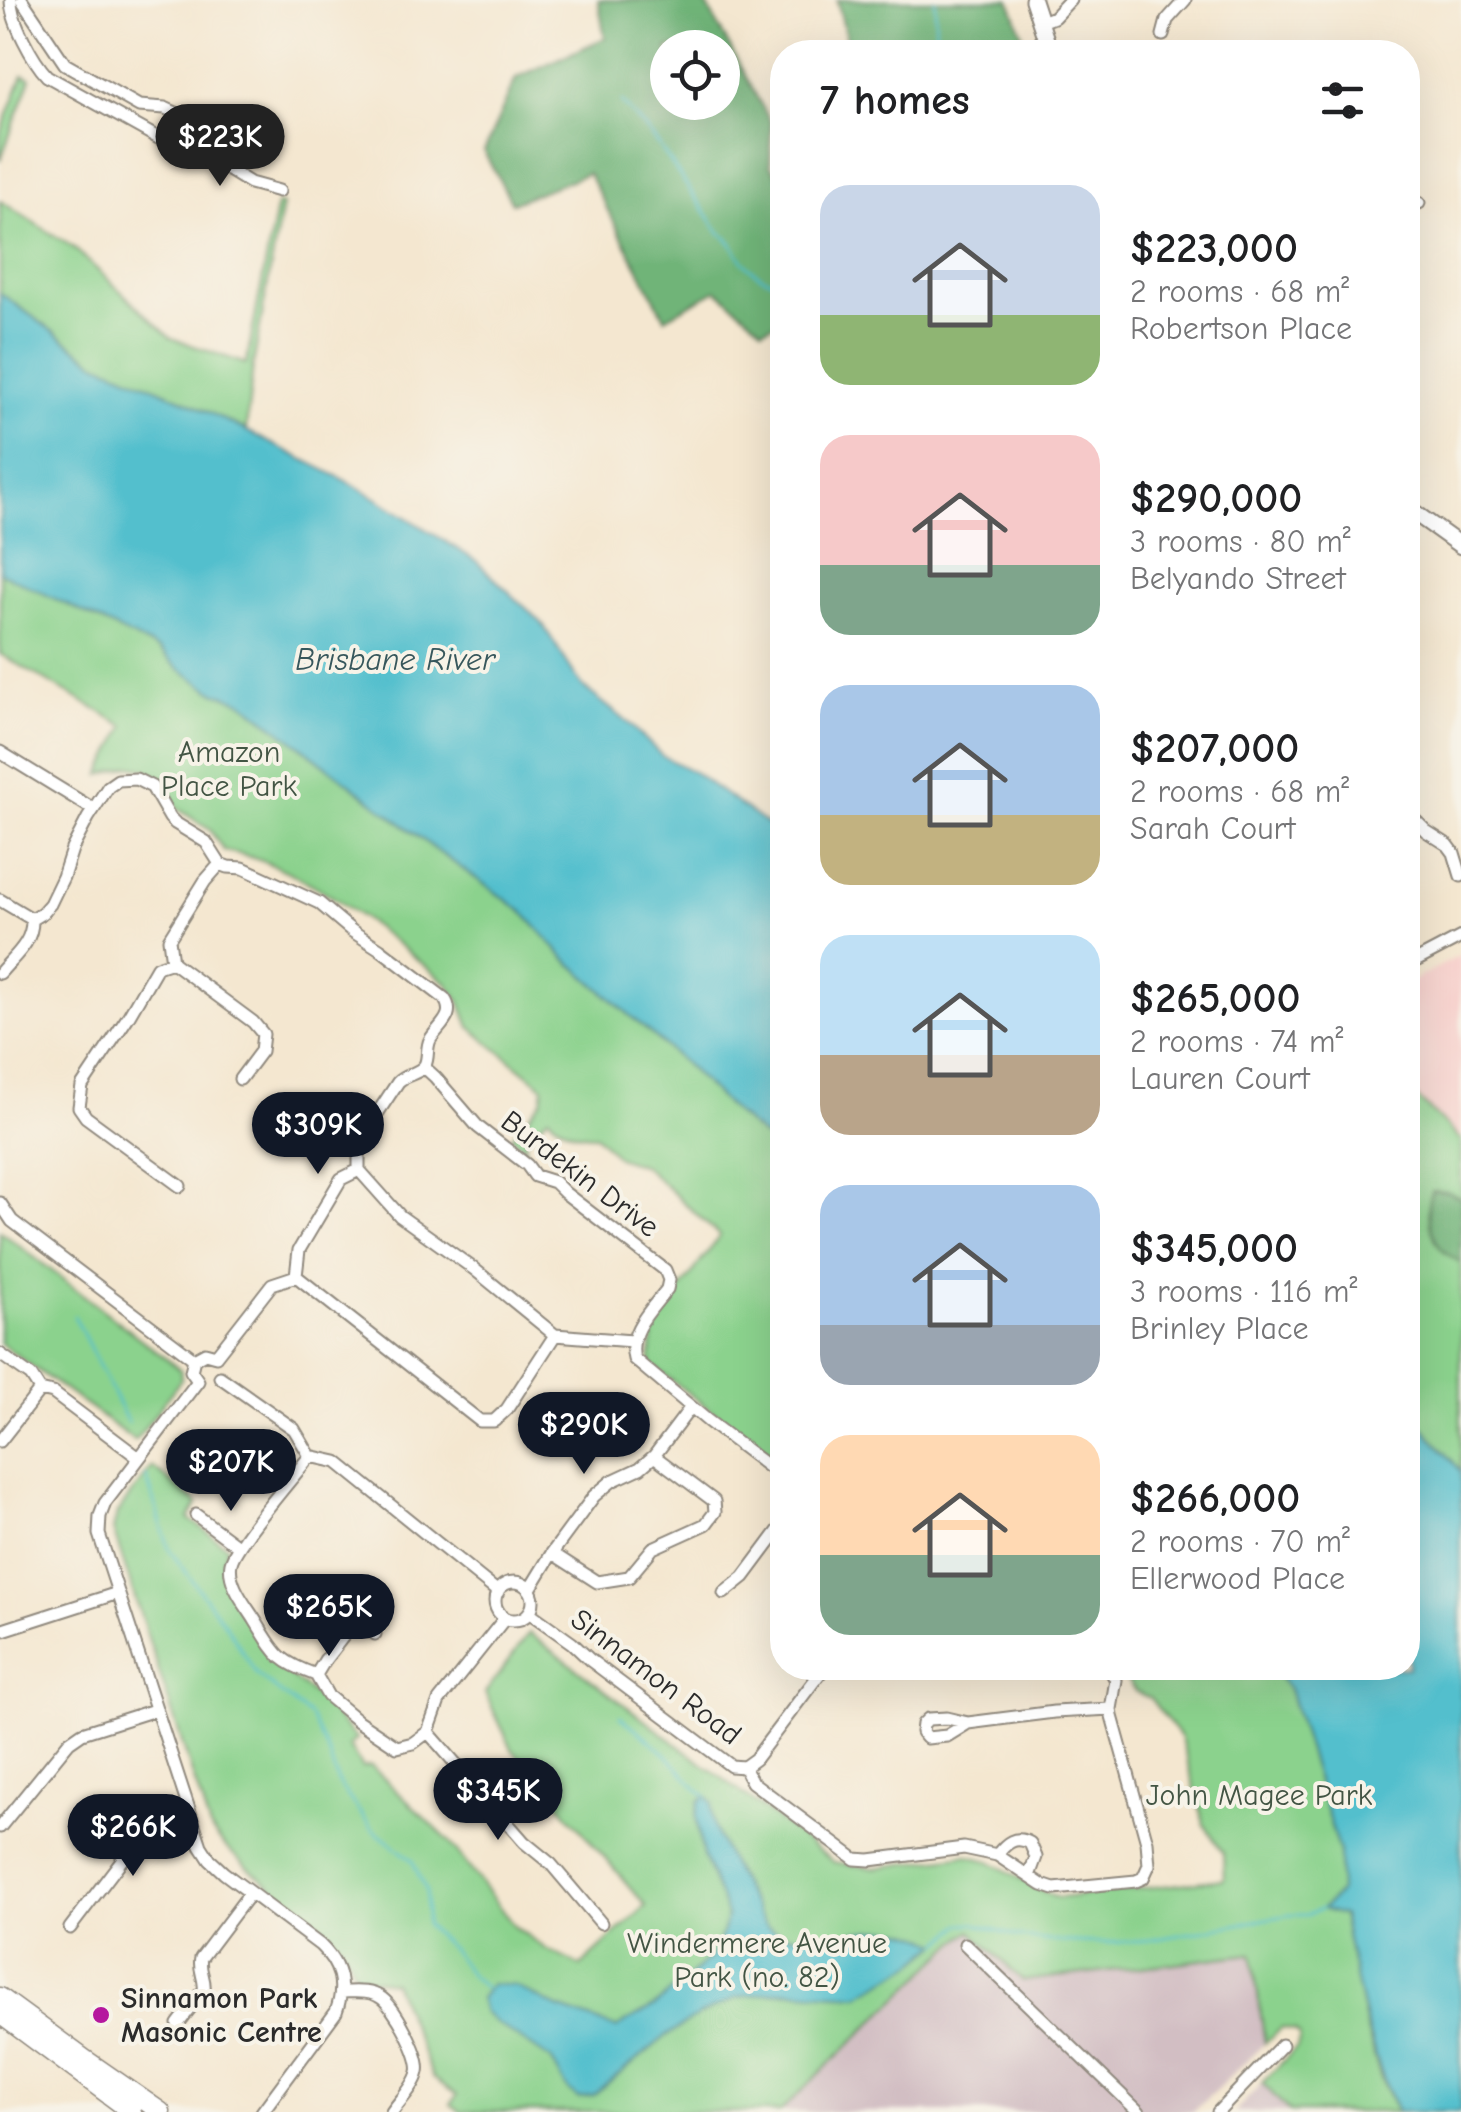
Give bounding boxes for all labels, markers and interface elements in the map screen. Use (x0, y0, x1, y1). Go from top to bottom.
map controls (650, 30, 740, 120)
button: locate (650, 30, 740, 120)
icon: filters (1315, 73, 1370, 128)
text: 7 homes (820, 76, 970, 125)
pin: $223K (150, 104, 290, 189)
text: $223K (178, 118, 262, 155)
text: $223,000 (1130, 224, 1298, 273)
icon: home (900, 225, 1020, 345)
text: 2 rooms · 68 m² (1130, 273, 1349, 310)
text: Robertson Place (1130, 310, 1352, 347)
text: $290,000 (1130, 474, 1302, 523)
icon: home (900, 475, 1020, 595)
text: 3 rooms · 80 m² (1130, 523, 1351, 560)
text: Belyando Street (1130, 560, 1346, 597)
water label: Brisbane River (295, 641, 496, 678)
text: $207,000 (1130, 724, 1299, 773)
icon: home (900, 725, 1020, 845)
park label: Amazon Place Park (161, 735, 297, 804)
text: 2 rooms · 68 m² (1130, 773, 1349, 810)
text: Sarah Court (1130, 810, 1295, 847)
text: $265,000 (1130, 974, 1301, 1023)
icon: home (900, 975, 1020, 1095)
text: 2 rooms · 74 m² (1130, 1023, 1343, 1060)
text: Lauren Court (1130, 1060, 1310, 1097)
pin: $309K (248, 1092, 388, 1177)
street label: Burdekin Drive (494, 1103, 666, 1245)
text: $309K (274, 1106, 362, 1143)
text: $345,000 (1130, 1224, 1298, 1273)
icon: home (900, 1225, 1020, 1345)
text: 3 rooms · 116 m² (1130, 1273, 1358, 1310)
text: Brinley Place (1130, 1310, 1308, 1347)
pin: $290K (514, 1392, 654, 1477)
text: $290K (540, 1406, 628, 1443)
pin: $207K (161, 1429, 301, 1514)
text: $207K (188, 1443, 274, 1480)
text: $266,000 (1130, 1474, 1300, 1523)
icon: home (900, 1475, 1020, 1595)
text: 2 rooms · 70 m² (1130, 1523, 1350, 1560)
text: Ellerwood Place (1130, 1560, 1345, 1597)
pin: $265K (259, 1574, 399, 1659)
text: $265K (286, 1588, 372, 1625)
street label: Sinnamon Road (564, 1602, 748, 1752)
pin: $345K (428, 1758, 568, 1843)
text: $345K (455, 1772, 541, 1809)
park label: John Magee Park (1146, 1778, 1373, 1813)
pin: $266K (63, 1794, 203, 1879)
text: $266K (90, 1808, 176, 1845)
park label: Windermere Avenue Park (no. 82) (627, 1926, 887, 1995)
place label: Sinnamon Park Masonic Centre (121, 1981, 322, 2050)
marker: Sinnamon Park Masonic Centre (90, 2004, 112, 2026)

